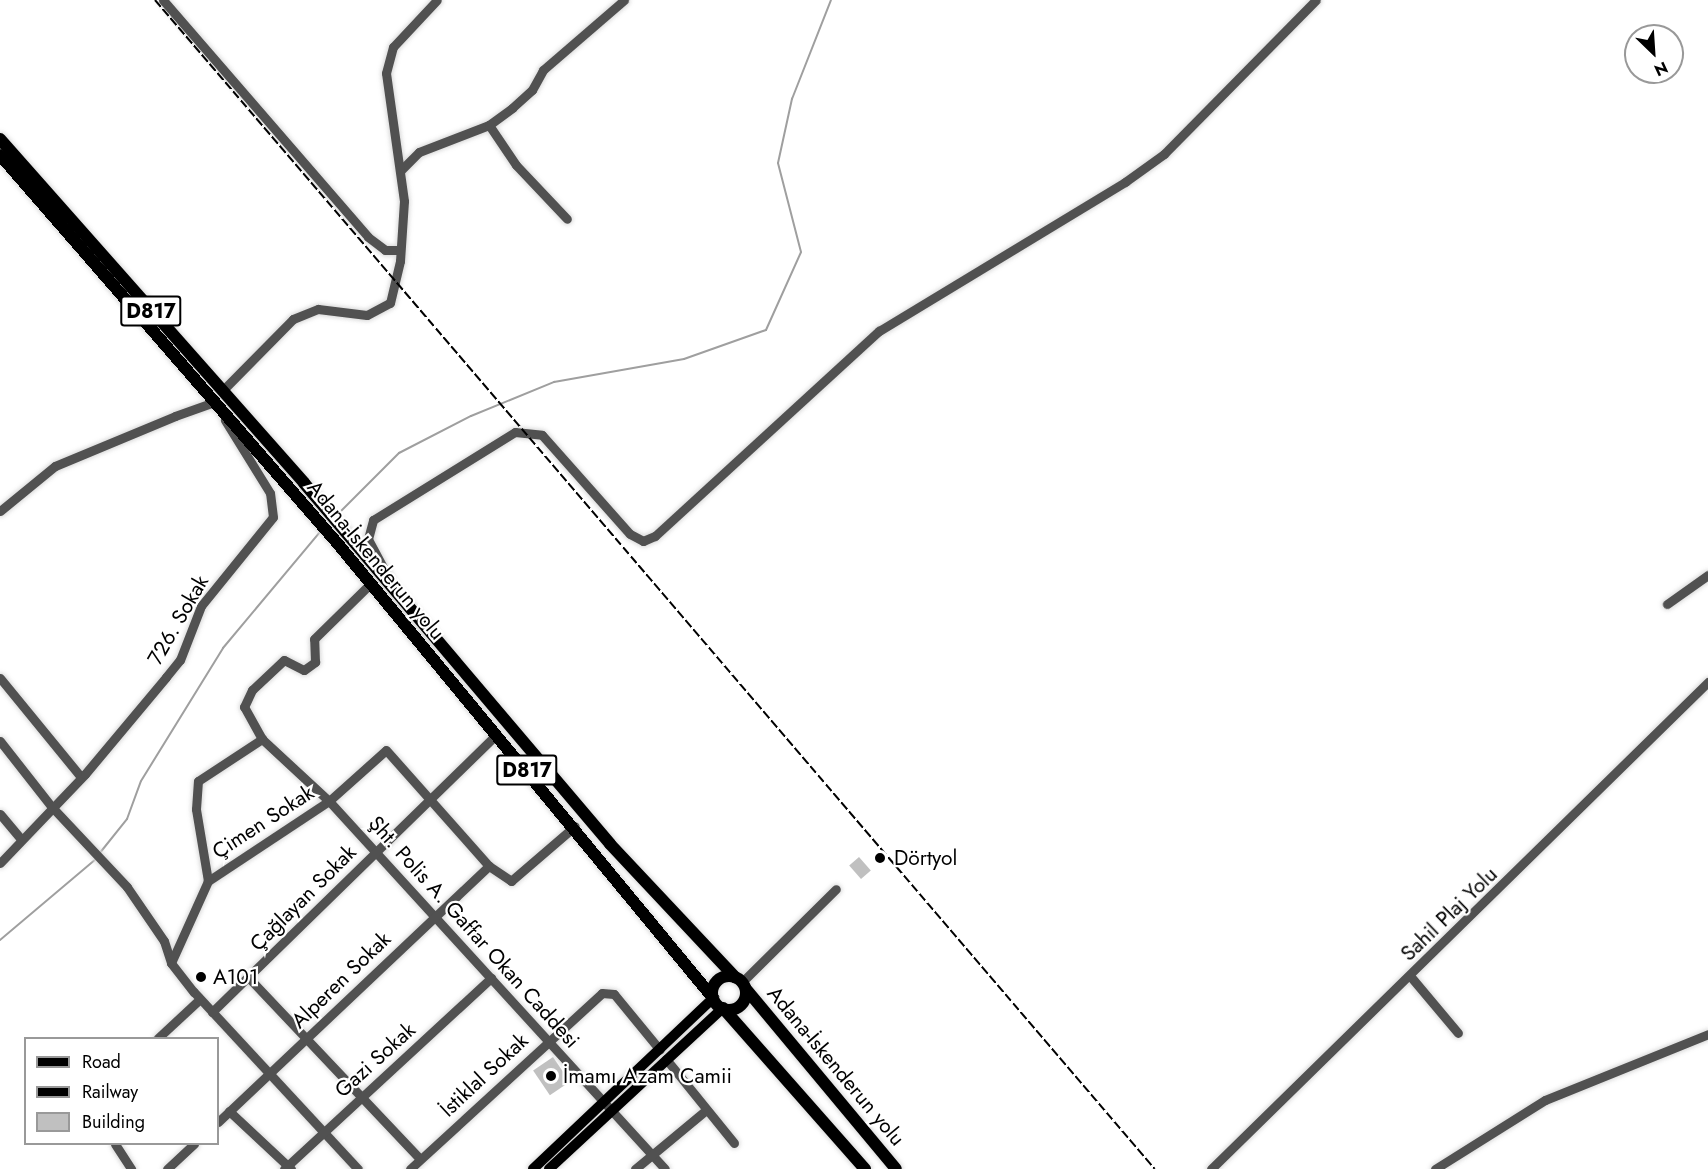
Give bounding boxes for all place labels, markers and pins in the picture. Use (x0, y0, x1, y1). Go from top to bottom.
place label: Dörtyol (894, 845, 957, 871)
marker: Dörtyol (871, 849, 889, 867)
place label: A101 (213, 964, 258, 990)
marker: A101 (194, 970, 208, 984)
place label: İmamı Azam Camii (563, 1063, 732, 1089)
marker: İmamı Azam Camii (544, 1069, 558, 1083)

